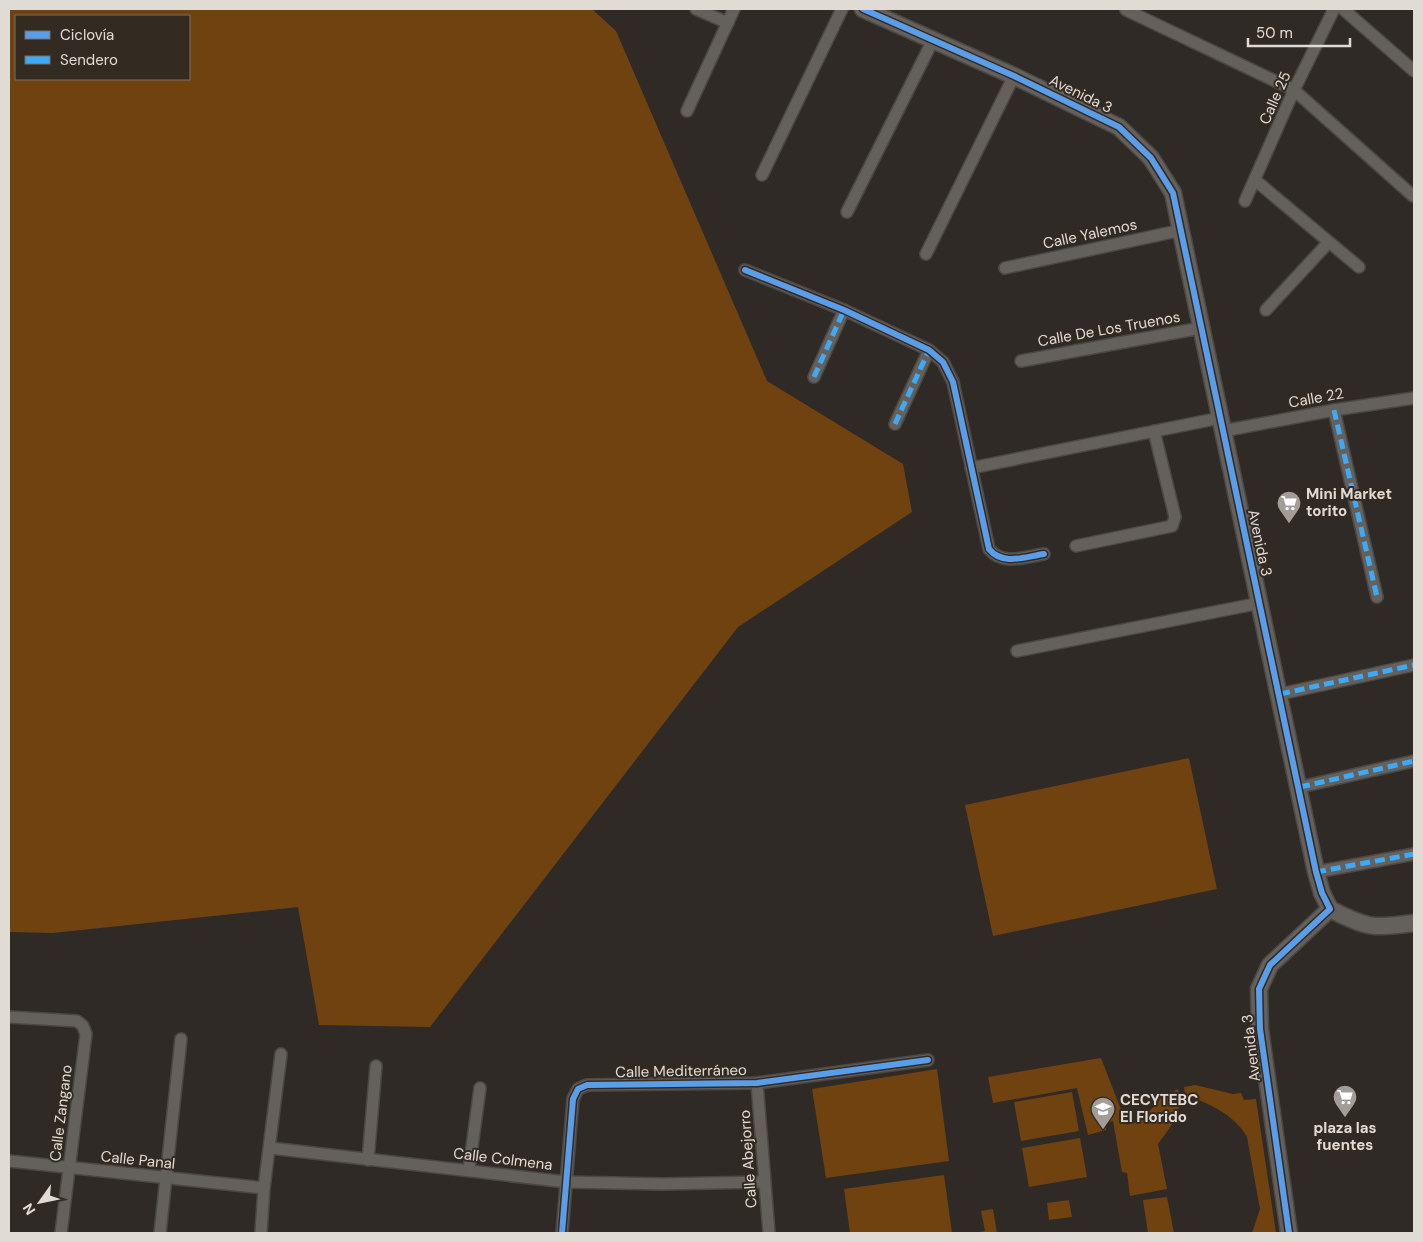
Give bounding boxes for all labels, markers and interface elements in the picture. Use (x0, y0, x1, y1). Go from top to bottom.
legend (15, 15, 190, 80)
scale bar (1248, 15, 1350, 47)
text: 50 m (1256, 23, 1293, 43)
text: Ciclovía (60, 25, 114, 45)
text: Sendero (60, 50, 118, 70)
street label: Calle 25 (1254, 68, 1296, 128)
street label: Avenida 3 (1046, 70, 1116, 118)
street label: Calle Yalemos (1041, 214, 1139, 254)
street label: Calle De Los Truenos (1036, 307, 1182, 351)
street label: Calle 22 (1287, 383, 1345, 413)
place label: Mini Market torito (1306, 484, 1392, 521)
supermarket icon: Mini Market torito (1276, 490, 1302, 524)
street label: Avenida 3 (1243, 508, 1277, 578)
street label: Avenida 3 (1237, 1013, 1265, 1083)
street label: Calle Mediterráneo (615, 1060, 747, 1082)
street label: Calle Zangano (45, 1064, 77, 1162)
supermarket icon: plaza las fuentes (1332, 1084, 1358, 1118)
place label: CECYTEBC El Florido (1120, 1090, 1198, 1127)
school or university icon: CECYTEBC El Florido (1090, 1096, 1116, 1130)
street label: Calle Abejorro (735, 1109, 761, 1209)
place label: plaza las fuentes (1313, 1118, 1377, 1155)
street label: Calle Colmena (452, 1143, 554, 1175)
street label: Calle Panal (100, 1146, 176, 1174)
north arrow (15, 1177, 65, 1227)
text: N (19, 1200, 39, 1218)

